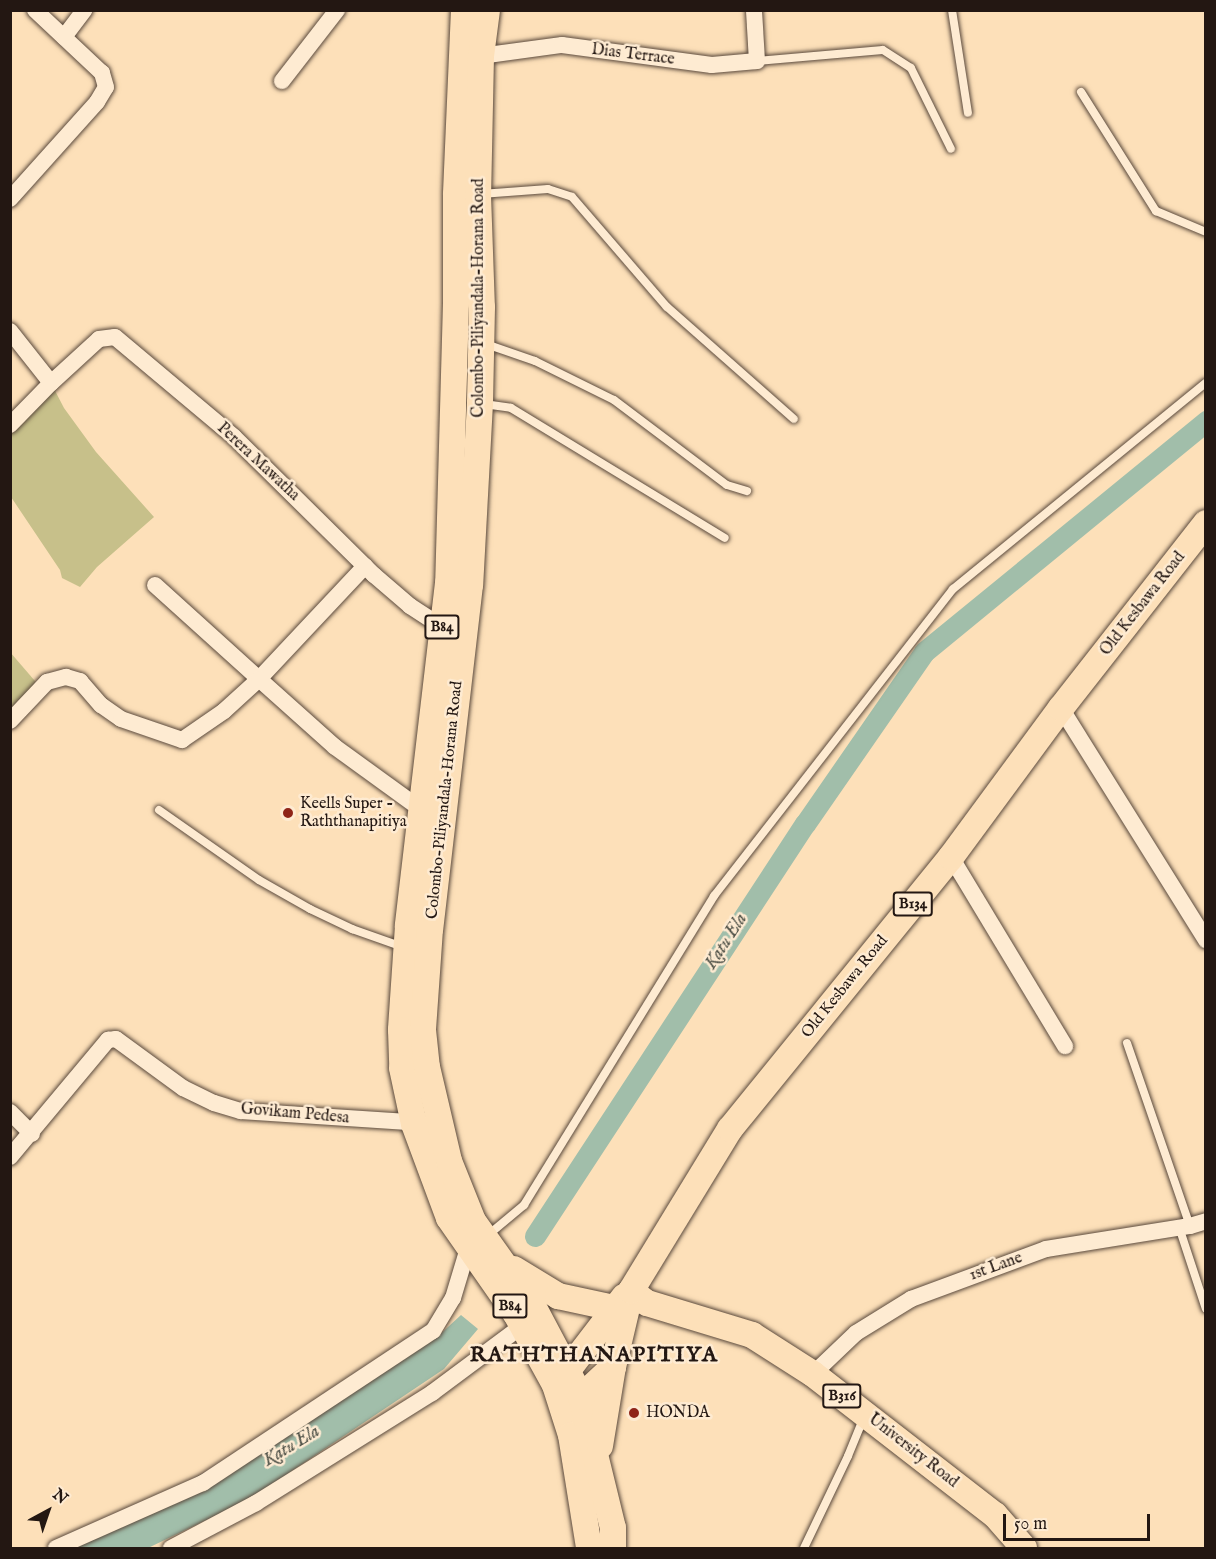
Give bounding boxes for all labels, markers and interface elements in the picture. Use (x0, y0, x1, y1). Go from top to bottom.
street label: Dias Terrace (590, 40, 676, 70)
street label: Colombo-Piliyandala-Horana Road (469, 178, 489, 418)
street label: Perera Mawatha (213, 419, 303, 505)
street label: Old Kesbawa Road (1097, 548, 1189, 660)
road number: B84 (424, 615, 460, 639)
street label: Colombo-Piliyandala-Horana Road (423, 680, 467, 920)
place label: Keells Super - Raththanapitiya (300, 794, 407, 832)
marker: Keells Super - Raththanapitiya (281, 806, 295, 820)
road number: B134 (892, 892, 934, 916)
water label: Katu Ela (701, 910, 753, 974)
street label: Old Kesbawa Road (798, 932, 892, 1042)
street label: Govikam Pedesa (240, 1100, 350, 1128)
street label: 1st Lane (967, 1249, 1025, 1285)
road number: B84 (492, 1294, 528, 1318)
district label: RATHTHANAPITIYA (470, 1343, 718, 1369)
road number: B316 (821, 1384, 863, 1408)
place label: HONDA (646, 1403, 710, 1423)
marker: HONDA (627, 1406, 641, 1420)
street label: University Road (864, 1410, 962, 1492)
water label: Katu Ela (260, 1422, 324, 1472)
north arrow (18, 1481, 78, 1541)
text: N (48, 1485, 71, 1509)
scale bar (1006, 1502, 1153, 1540)
text: 50 m (1014, 1513, 1047, 1536)

